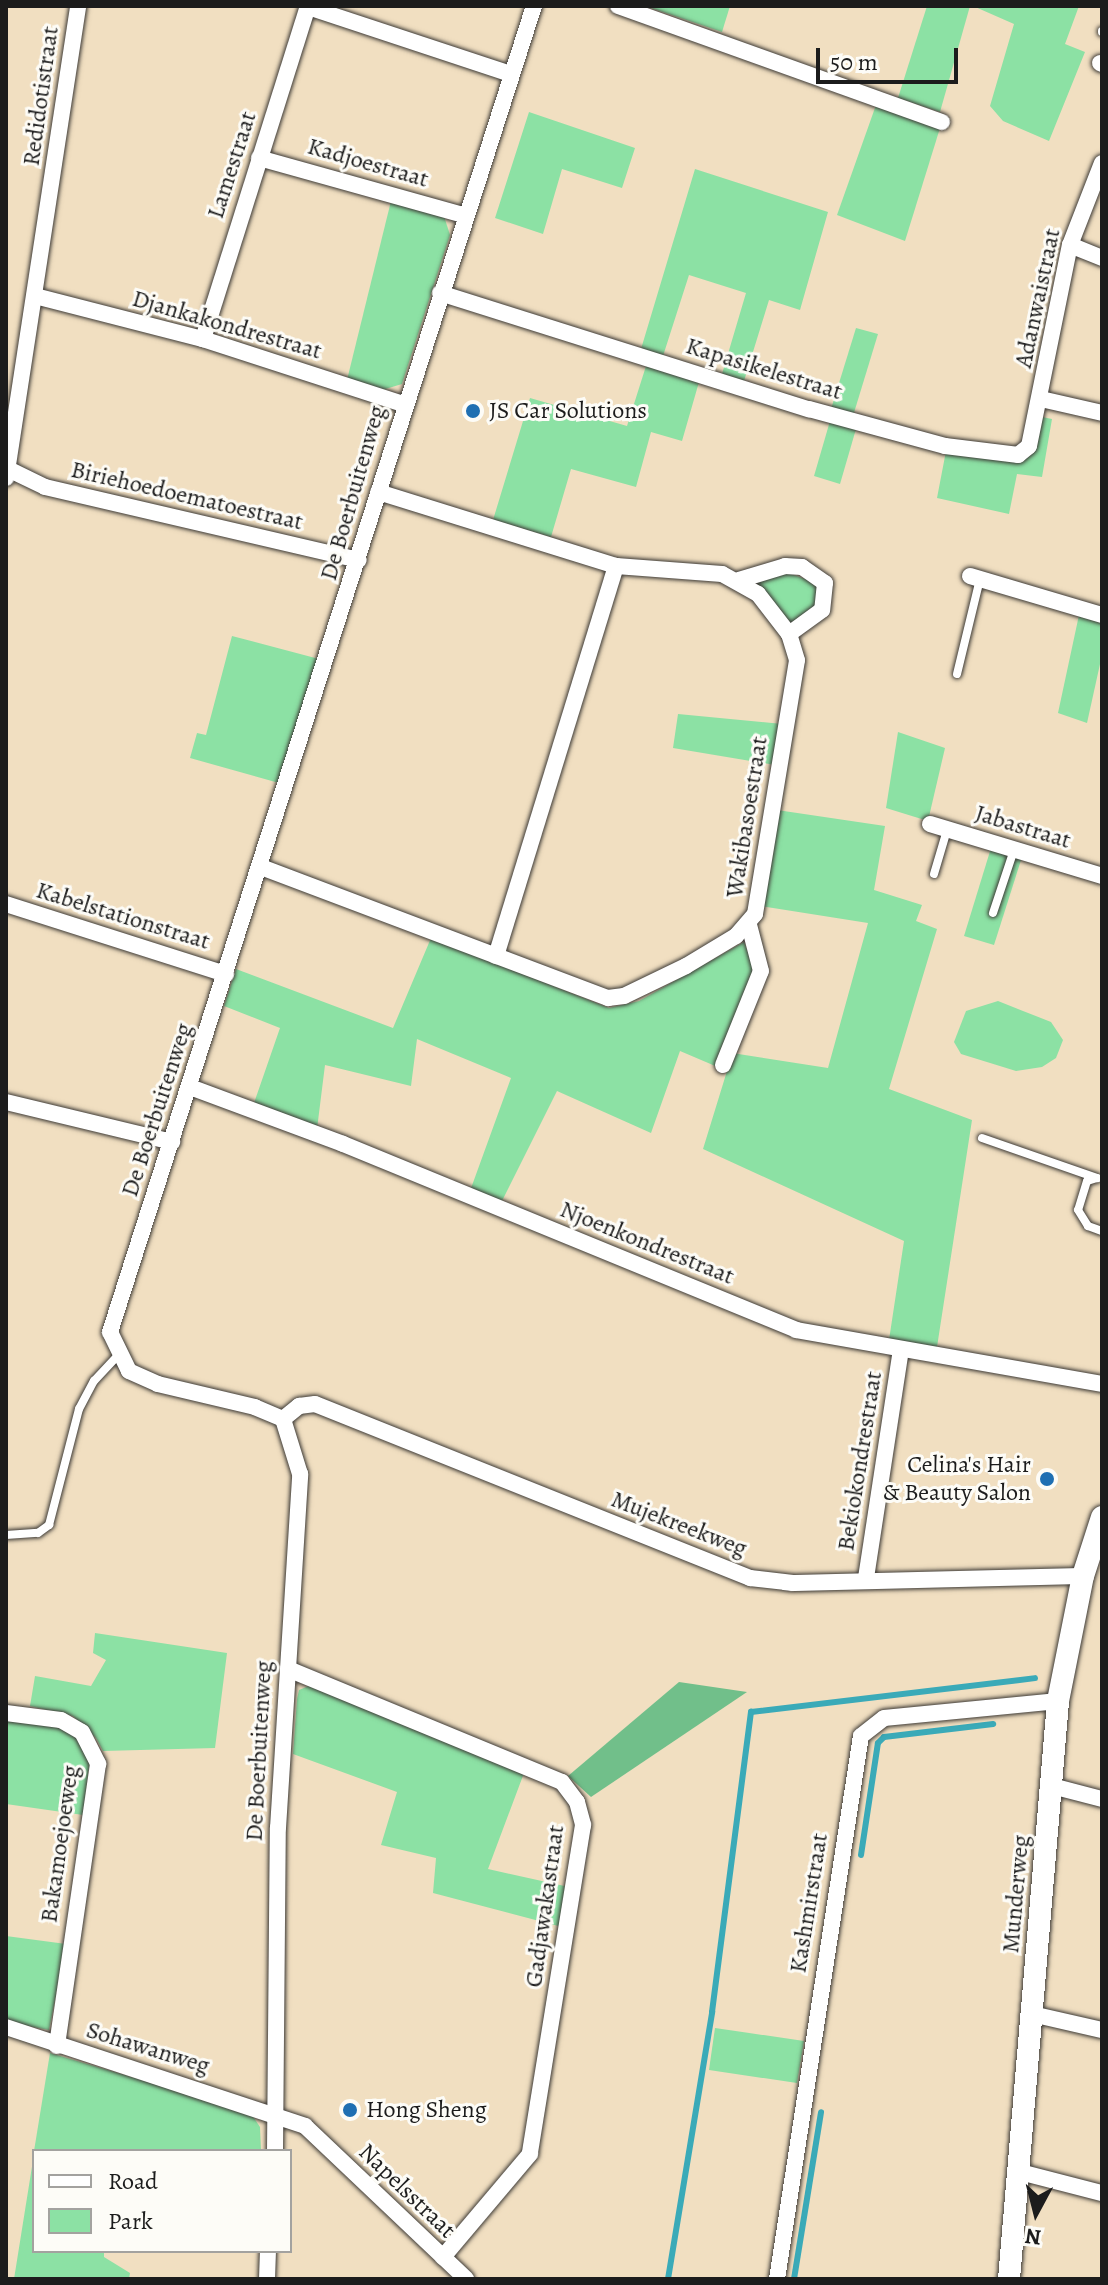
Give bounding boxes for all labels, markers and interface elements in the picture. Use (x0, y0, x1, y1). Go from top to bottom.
street label: Redidotistraat (17, 24, 65, 168)
scale bar (820, 32, 962, 82)
text: 50 m (830, 46, 878, 78)
street label: Lamestraat (201, 108, 263, 222)
street label: Kadjoestraat (304, 132, 432, 194)
street label: Adanwaistraat (1009, 226, 1067, 370)
street label: Djankakondrestraat (129, 284, 325, 366)
street label: Kapasikelestraat (682, 332, 846, 406)
place label: JS Car Solutions (489, 397, 647, 425)
street label: De Boerbuitenweg (314, 402, 392, 584)
marker: JS Car Solutions (464, 402, 482, 420)
street label: Biriehoedoematoestraat (68, 455, 306, 537)
street label: Wakibasoestraat (720, 734, 774, 900)
street label: Jabastraat (972, 799, 1074, 855)
street label: Kabelstationstraat (33, 876, 213, 956)
street label: De Boerbuitenweg (115, 1020, 199, 1200)
street label: Njoenkondrestraat (556, 1195, 738, 1291)
street label: Bekiokondrestraat (832, 1369, 888, 1553)
place label: Celina's Hair & Beauty Salon (883, 1451, 1031, 1507)
marker: Celina's Hair & Beauty Salon (1038, 1470, 1056, 1488)
street label: Mujekreekweg (607, 1485, 751, 1563)
street label: De Boerbuitenweg (240, 1660, 278, 1842)
street label: Bakamoejoeweg (35, 1763, 85, 1925)
street label: Gadjawakastraat (519, 1823, 571, 1989)
street label: Kashmirstraat (784, 1831, 834, 1975)
street label: Munderweg (997, 1834, 1035, 1954)
street label: Sohawanweg (83, 2016, 213, 2080)
place label: Hong Sheng (366, 2096, 487, 2124)
marker: Hong Sheng (341, 2101, 359, 2119)
street label: Napelsstraat (353, 2138, 461, 2244)
legend (32, 2149, 292, 2253)
text: Road (108, 2165, 158, 2197)
north arrow (996, 2173, 1076, 2253)
text: Park (108, 2205, 153, 2237)
text: N (1023, 2221, 1043, 2253)

